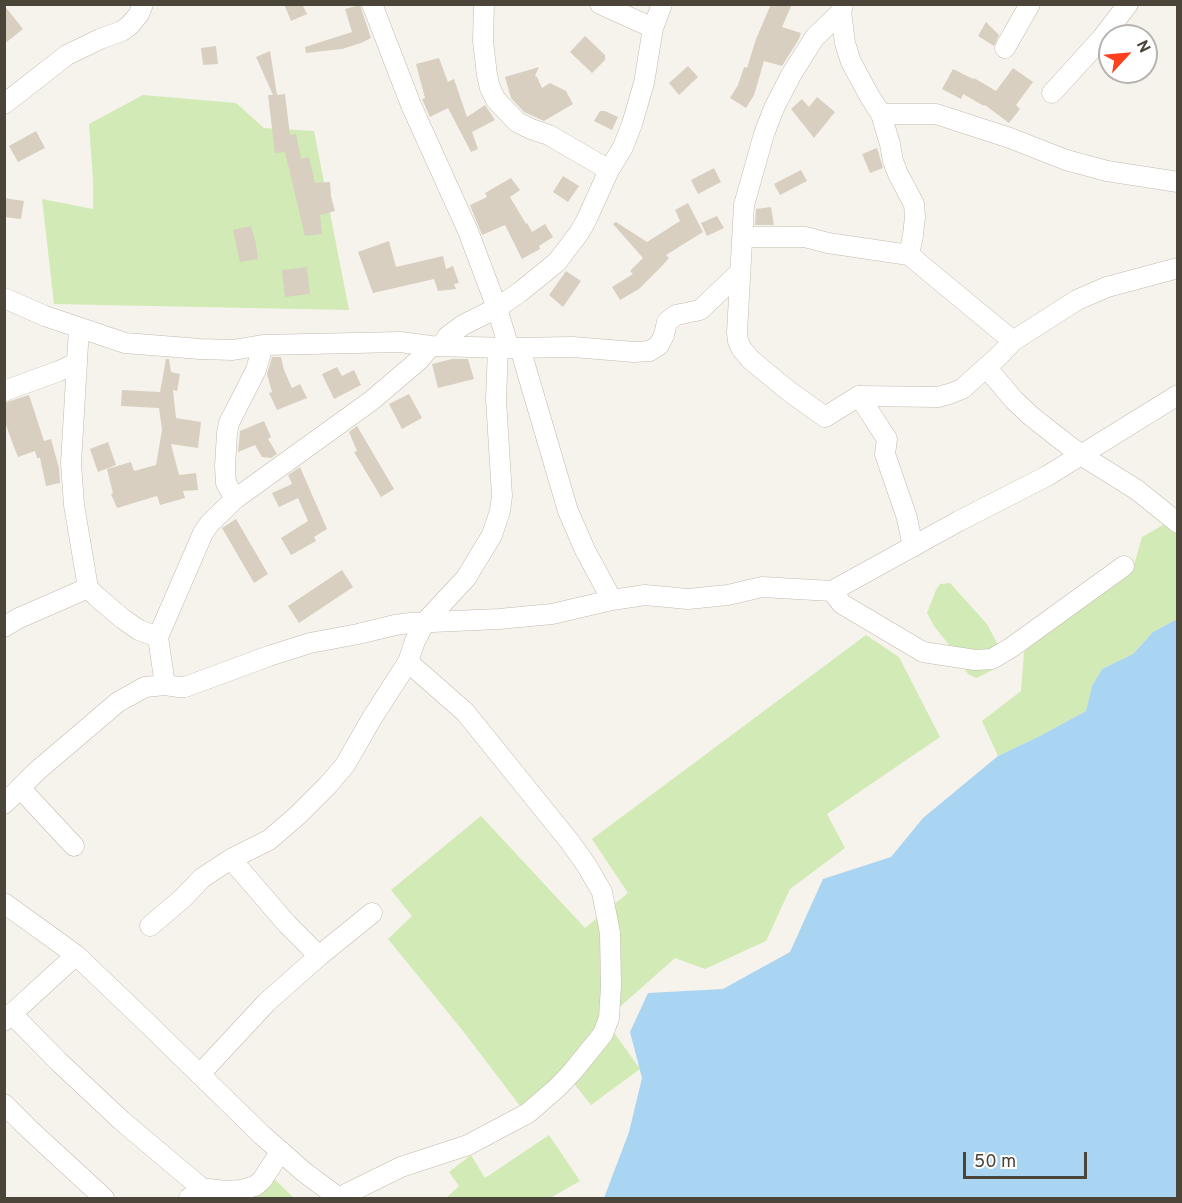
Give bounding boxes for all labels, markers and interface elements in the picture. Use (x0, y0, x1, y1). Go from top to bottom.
north arrow (1098, 24, 1158, 84)
text: N (1131, 37, 1154, 57)
scale bar (966, 1140, 1090, 1178)
text: 50 m (974, 1151, 1016, 1174)

